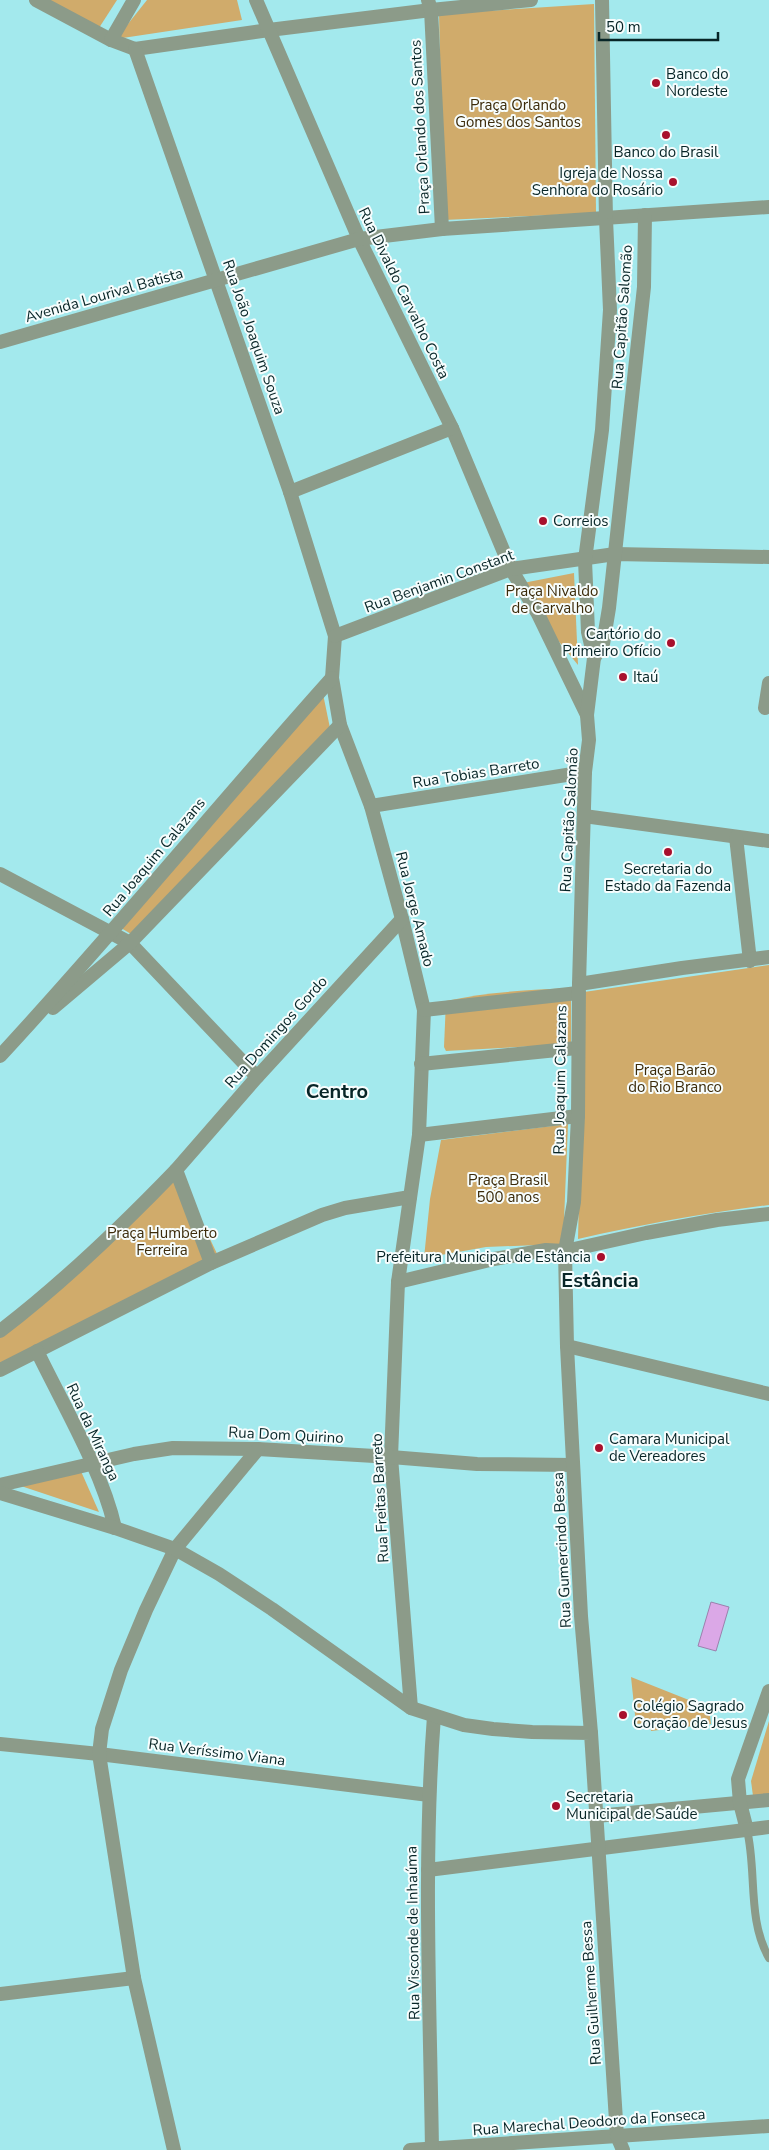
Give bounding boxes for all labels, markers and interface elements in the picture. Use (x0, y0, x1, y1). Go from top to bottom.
scale bar (599, 10, 718, 42)
text: 50 m (606, 17, 641, 37)
street label: Praça Orlando dos Santos (405, 39, 435, 215)
place label: Banco do Nordeste (666, 64, 729, 101)
marker: Banco do Nordeste (650, 77, 662, 89)
park label: Praça Orlando Gomes dos Santos (455, 95, 581, 132)
marker: Banco do Brasil (660, 129, 672, 141)
place label: Banco do Brasil (613, 142, 719, 162)
place label: Igreja de Nossa Senhora do Rosário (532, 163, 663, 200)
marker: Igreja de Nossa Senhora do Rosário (667, 176, 679, 188)
street label: Rua Divaldo Carvalho Costa (354, 204, 454, 382)
street label: Rua Capitão Salomão (607, 244, 637, 390)
street label: Rua João Joaquim Souza (218, 257, 290, 417)
street label: Avenida Lourival Batista (23, 263, 185, 327)
place label: Correios (553, 511, 609, 531)
marker: Correios (537, 515, 549, 527)
street label: Rua Benjamin Constant (362, 544, 517, 617)
park label: Praça Nivaldo de Carvalho (506, 581, 598, 618)
place label: Cartório do Primeiro Ofício (562, 624, 661, 661)
marker: Cartório do Primeiro Ofício (665, 637, 677, 649)
place label: Itaú (633, 667, 658, 687)
marker: Itaú (617, 671, 629, 683)
street label: Rua Capitão Salomão (555, 747, 583, 893)
street label: Rua Tobias Barreto (411, 753, 541, 793)
street label: Rua Joaquim Calazans (98, 793, 210, 921)
marker: Secretaria do Estado da Fazenda (662, 846, 674, 858)
street label: Rua Jorge Amado (391, 849, 439, 969)
place label: Secretaria do Estado da Fazenda (605, 859, 731, 896)
street label: Rua Domingos Gordo (220, 972, 332, 1092)
street label: Rua Joaquim Calazans (549, 1005, 571, 1155)
park label: Praça Barão do Rio Branco (628, 1060, 722, 1097)
district label: Centro (306, 1078, 368, 1105)
park label: Praça Brasil 500 anos (468, 1170, 548, 1207)
park label: Praça Humberto Ferreira (107, 1223, 217, 1260)
place label: Prefeitura Municipal de Estância (376, 1247, 591, 1267)
marker: Prefeitura Municipal de Estância (595, 1251, 607, 1263)
district label: Estância (561, 1267, 639, 1294)
street label: Rua da Miranga (62, 1380, 124, 1484)
street label: Rua Dom Quirino (228, 1422, 344, 1448)
place label: Camara Municipal de Vereadores (609, 1429, 730, 1466)
street label: Rua Freitas Barreto (367, 1433, 393, 1563)
marker: Camara Municipal de Vereadores (593, 1442, 605, 1454)
street label: Rua Gumercindo Bessa (548, 1472, 576, 1628)
place label: Colégio Sagrado Coração de Jesus (633, 1696, 747, 1733)
marker: Colégio Sagrado Coração de Jesus (617, 1709, 629, 1721)
street label: Rua Veríssimo Viana (147, 1734, 287, 1770)
place label: Secretaria Municipal de Saúde (566, 1787, 698, 1824)
marker: Secretaria Municipal de Saúde (550, 1800, 562, 1812)
street label: Rua Visconde de Inhaúma (401, 1846, 425, 2020)
street label: Rua Guilherme Bessa (576, 1920, 606, 2066)
street label: Rua Marechal Deodoro da Fonseca (472, 2104, 706, 2140)

